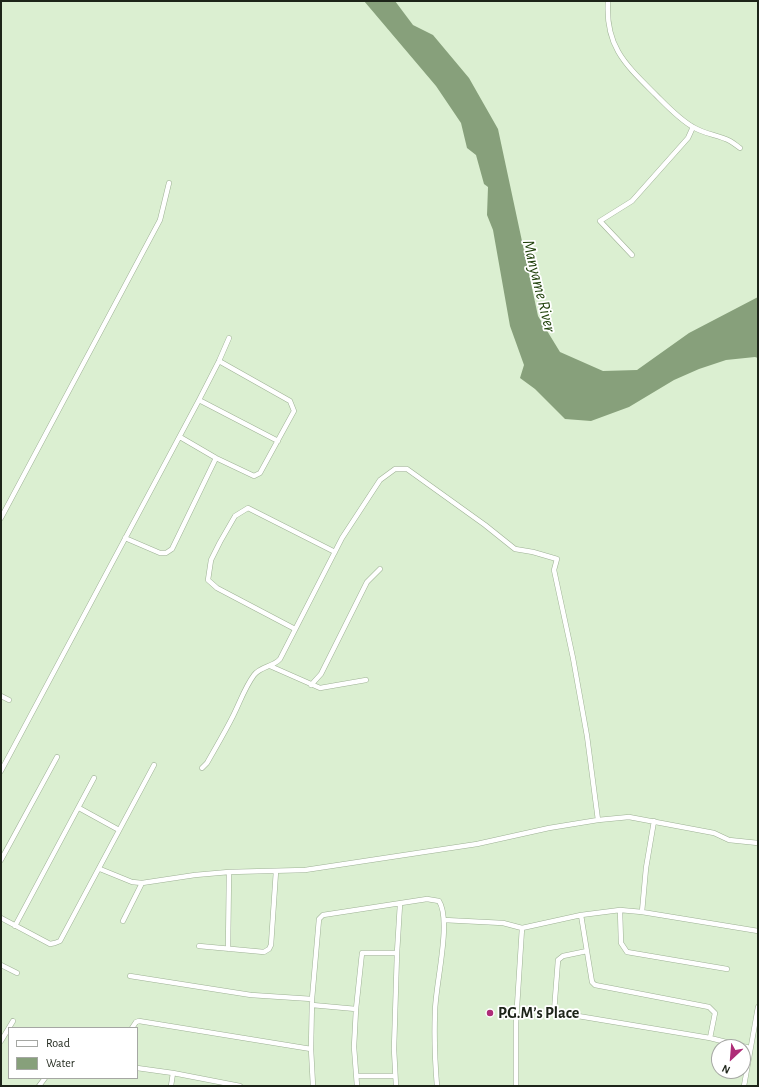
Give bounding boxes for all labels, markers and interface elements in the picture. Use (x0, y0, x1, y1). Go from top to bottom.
water label: Manyame River (518, 238, 560, 334)
place label: P.G.M’s Place (498, 1003, 579, 1023)
marker: P.G.M’s Place (485, 1008, 495, 1018)
legend (8, 1027, 138, 1079)
text: Road (46, 1037, 70, 1049)
north arrow (711, 1039, 751, 1079)
text: Water (46, 1057, 75, 1069)
text: N (720, 1063, 732, 1076)

